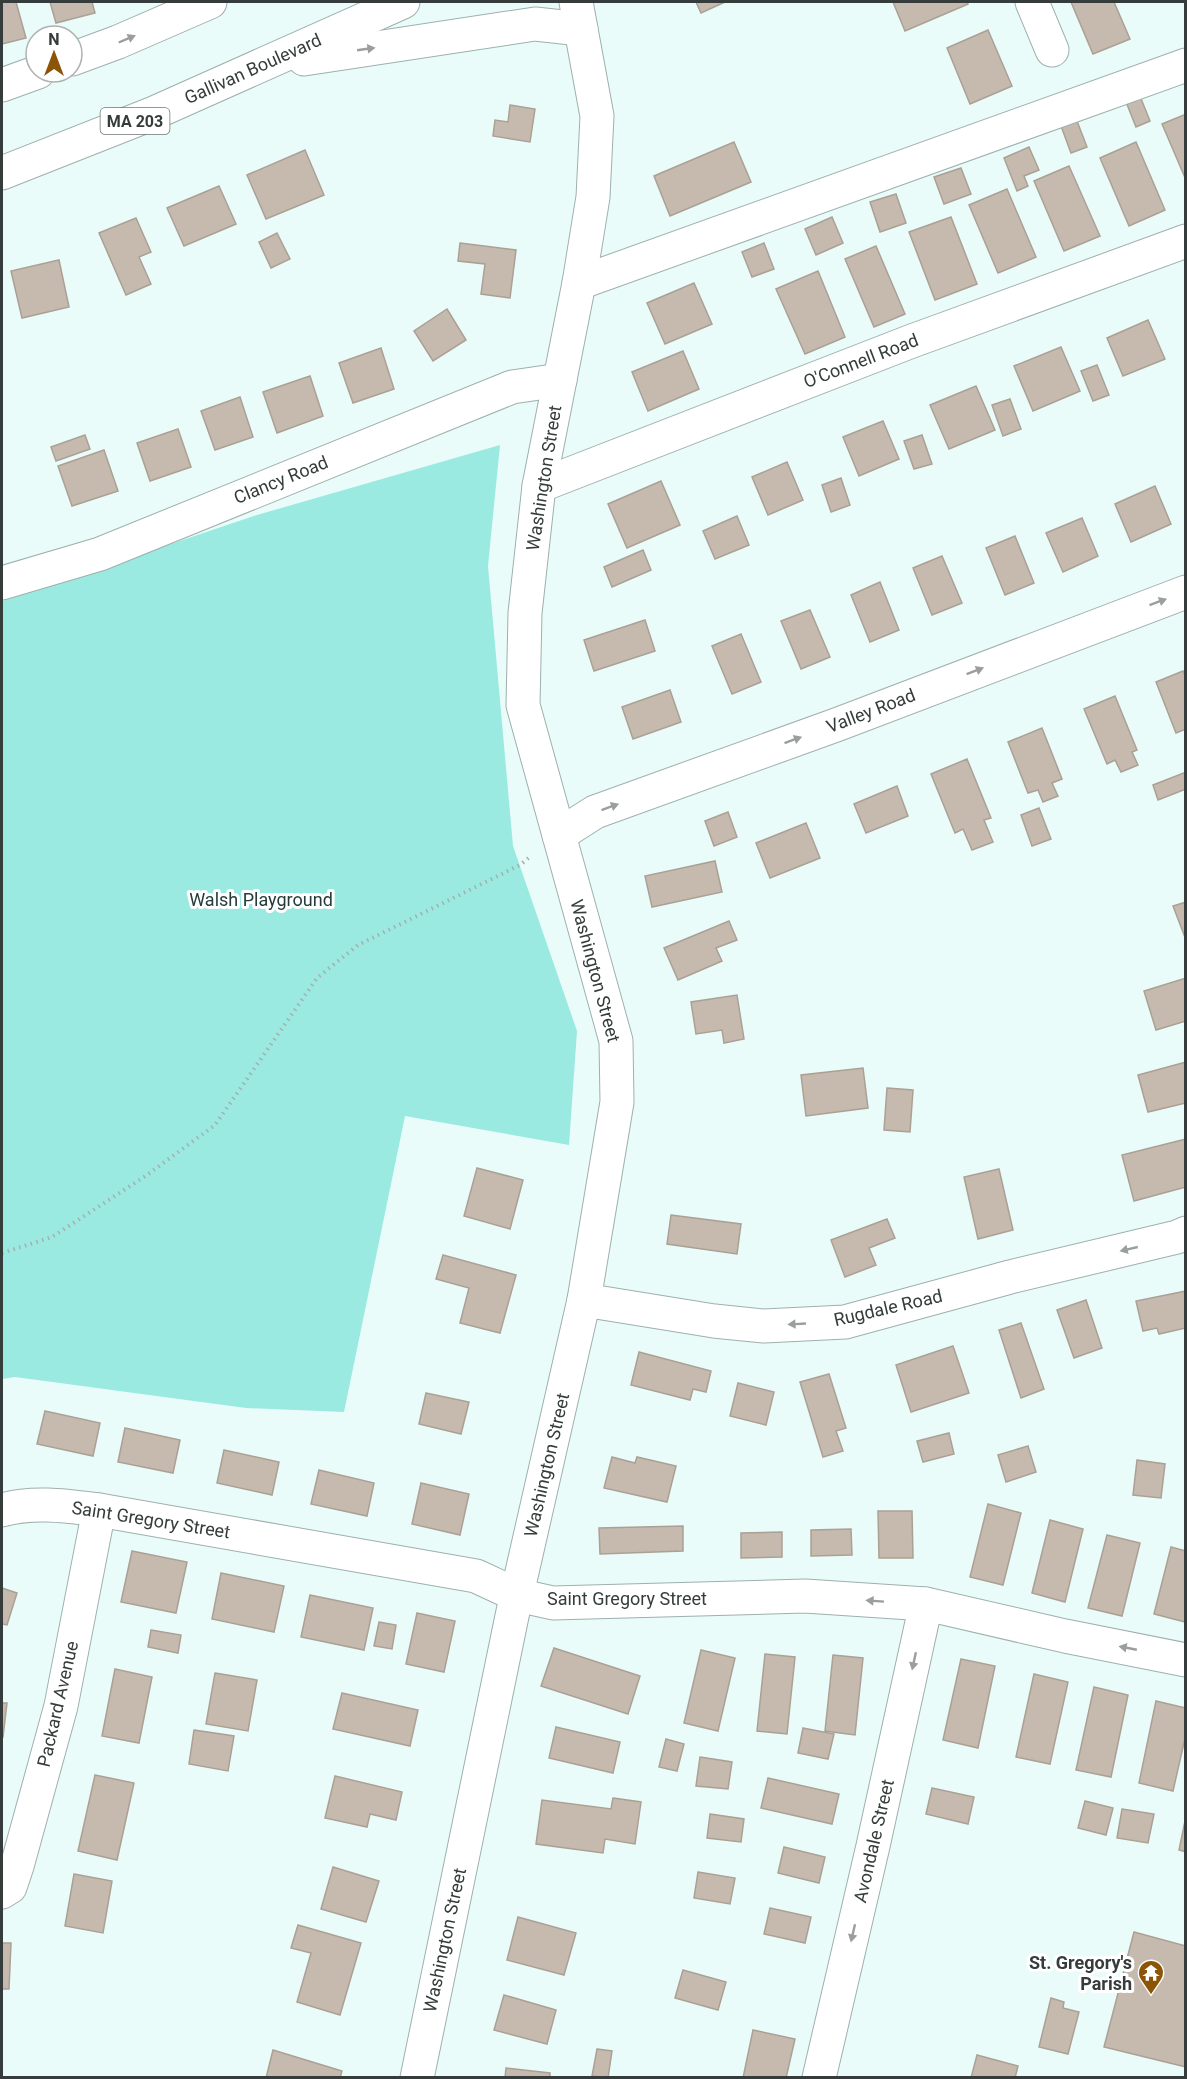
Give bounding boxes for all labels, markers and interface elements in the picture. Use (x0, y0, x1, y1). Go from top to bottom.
north arrow (24, 24, 84, 84)
street label: Gallivan Boulevard (181, 29, 325, 108)
text: N (48, 30, 60, 49)
one-way arrow (118, 34, 135, 43)
one-way arrow (357, 45, 376, 54)
road number: MA 203 (100, 108, 170, 134)
street label: O'Connell Road (800, 329, 921, 392)
street label: Washington Street (522, 404, 565, 552)
street label: Clancy Road (231, 451, 331, 508)
one-way arrow (1149, 596, 1167, 606)
one-way arrow (967, 666, 985, 676)
street label: Valley Road (823, 684, 918, 737)
one-way arrow (784, 735, 802, 745)
one-way arrow (601, 802, 619, 812)
park label: Walsh Playground (189, 889, 333, 910)
street label: Washington Street (566, 897, 625, 1045)
one-way arrow (1120, 1244, 1139, 1254)
street label: Rugdale Road (832, 1285, 944, 1330)
one-way arrow (787, 1320, 806, 1329)
street label: Washington Street (520, 1391, 573, 1539)
street label: Saint Gregory Street (70, 1497, 232, 1542)
street label: Saint Gregory Street (547, 1588, 707, 1609)
one-way arrow (866, 1596, 885, 1605)
street label: Packard Avenue (33, 1639, 82, 1769)
one-way arrow (1118, 1643, 1137, 1652)
one-way arrow (909, 1652, 918, 1671)
street label: Avondale Street (849, 1777, 898, 1905)
street label: Washington Street (419, 1866, 470, 2014)
one-way arrow (847, 1924, 857, 1942)
place label: St. Gregory's Parish (1029, 1952, 1132, 1994)
temple icon: St. Gregory's Parish (1136, 1958, 1166, 1996)

